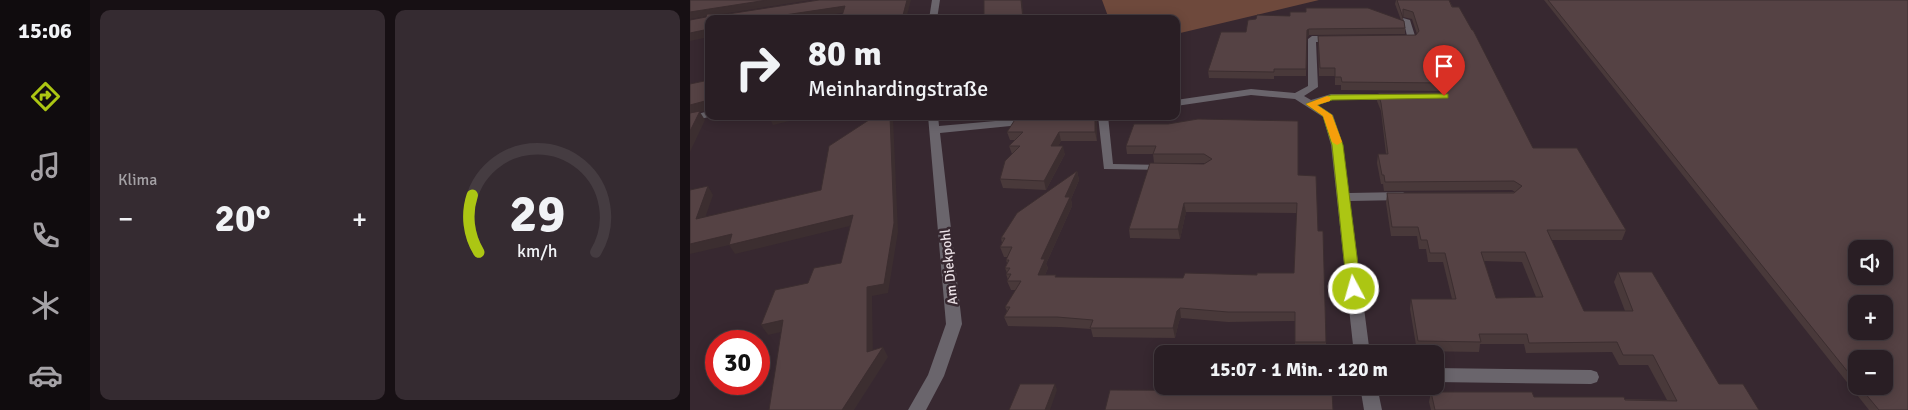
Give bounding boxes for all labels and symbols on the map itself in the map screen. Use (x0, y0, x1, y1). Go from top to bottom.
pin (1423, 45, 1465, 96)
street label: Am Diekpohl (937, 228, 961, 306)
position arrow (1327, 262, 1379, 314)
speed limit sign: 30 (705, 330, 770, 395)

